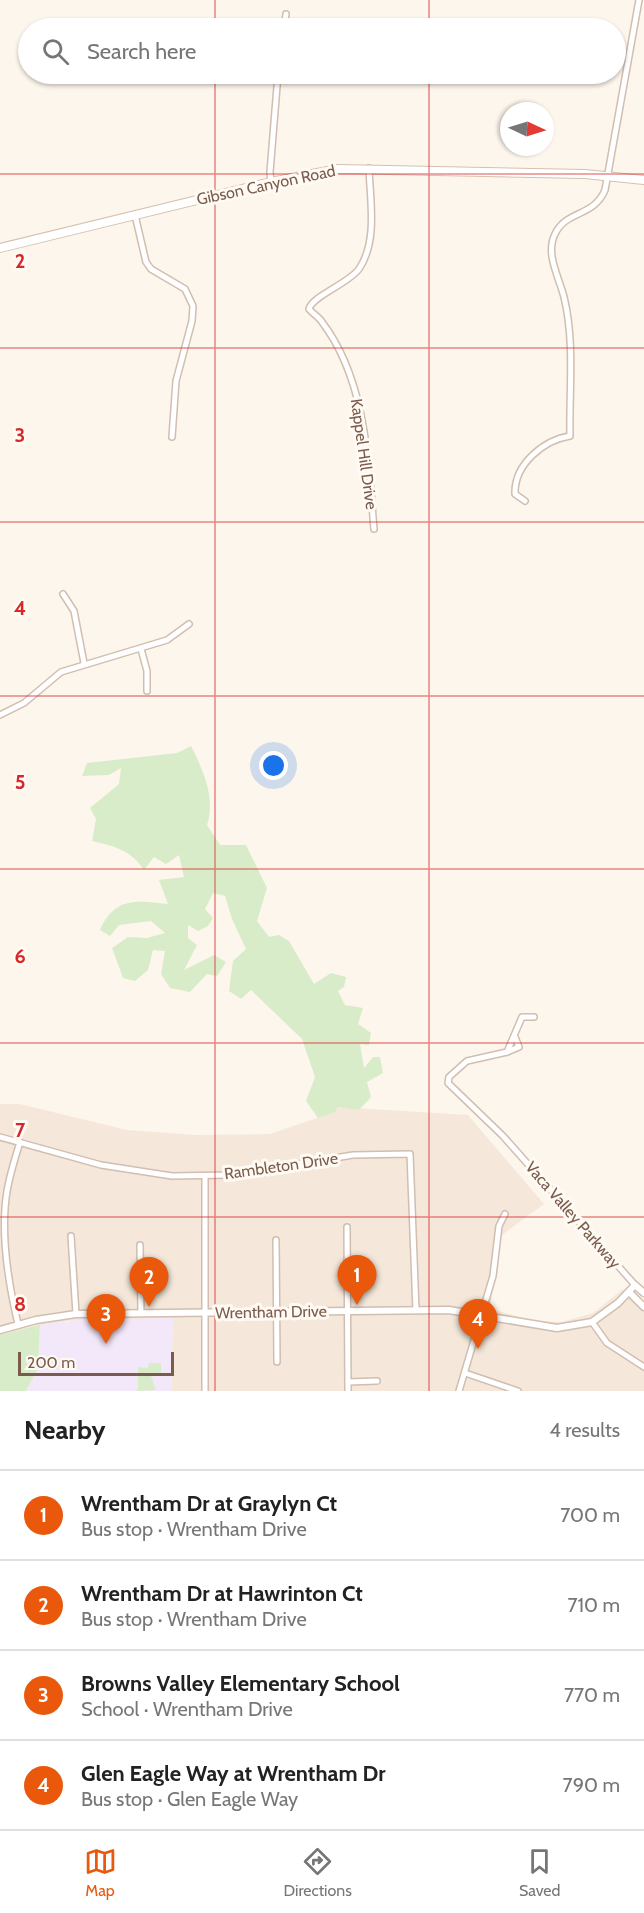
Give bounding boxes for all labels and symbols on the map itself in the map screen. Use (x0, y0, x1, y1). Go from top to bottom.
north arrow (500, 102, 554, 156)
street label: Gibson Canyon Road (195, 161, 337, 209)
text: 2 (15, 249, 25, 273)
street label: Kappel Hill Drive (347, 397, 381, 511)
text: 3 (15, 423, 25, 447)
text: 4 (14, 596, 26, 620)
your location (259, 751, 288, 780)
text: 5 (15, 770, 25, 794)
text: 6 (14, 944, 26, 968)
text: 7 (15, 1118, 26, 1142)
street label: Rambleton Drive (223, 1149, 339, 1183)
street label: Vaca Valley Parkway (521, 1158, 625, 1272)
pin: 1 (338, 1256, 376, 1305)
pin: 2 (130, 1258, 168, 1307)
text: 8 (14, 1292, 26, 1316)
pin: 3 (86, 1294, 126, 1344)
pin: 4 (458, 1300, 498, 1349)
street label: Wrentham Drive (215, 1302, 327, 1322)
scale bar (18, 1349, 174, 1376)

